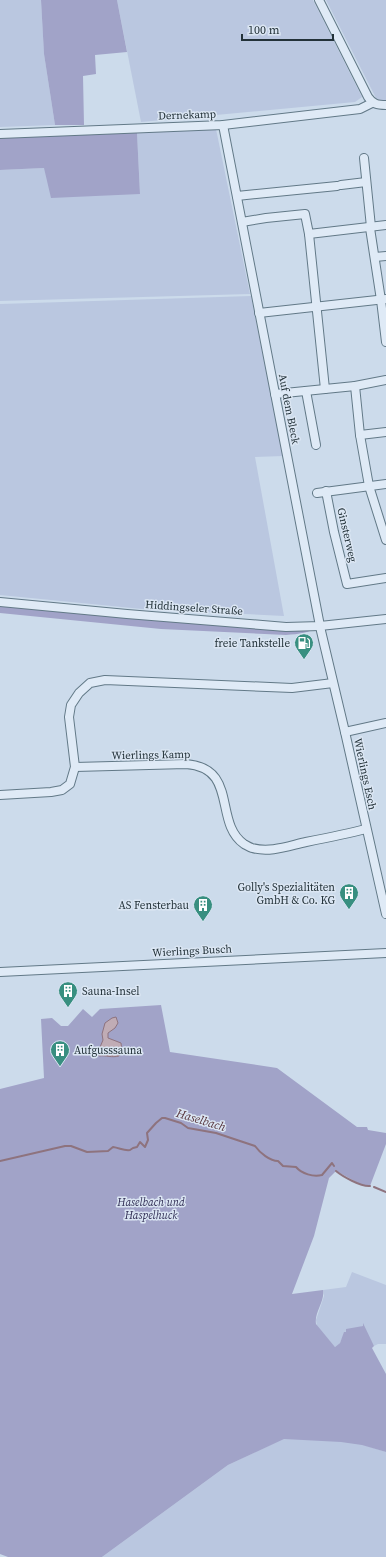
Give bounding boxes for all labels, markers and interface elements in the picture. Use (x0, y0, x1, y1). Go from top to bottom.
scale bar (242, 16, 333, 42)
text: 100 m (248, 22, 280, 38)
street label: Dernekamp (158, 106, 216, 124)
street label: Auf dem Bleck (275, 373, 303, 446)
street label: Ginsterweg (333, 506, 361, 564)
street label: Hiddingseler Straße (145, 597, 244, 619)
fuel station icon: freie Tankstelle (293, 632, 315, 660)
place label: freie Tankstelle (214, 636, 290, 651)
street label: Wierlings Esch (350, 737, 380, 812)
street label: Wierlings Kamp (111, 747, 191, 763)
place label: Golly's Spezialitäten GmbH & Co. KG (237, 880, 335, 908)
building icon: Golly's Spezialitäten GmbH & Co. KG (338, 882, 360, 910)
building icon: AS Fensterbau (192, 894, 214, 922)
place label: AS Fensterbau (118, 898, 190, 913)
street label: Wierlings Busch (152, 941, 233, 961)
building icon: Sauna-Insel (57, 980, 79, 1008)
place label: Sauna-Insel (82, 984, 140, 999)
building icon: Aufgusssauna (49, 1039, 71, 1067)
place label: Aufgusssauna (74, 1043, 142, 1058)
water label: Haselbach (173, 1105, 228, 1135)
park label: Haselbach und Haspelhuck (116, 1195, 185, 1223)

